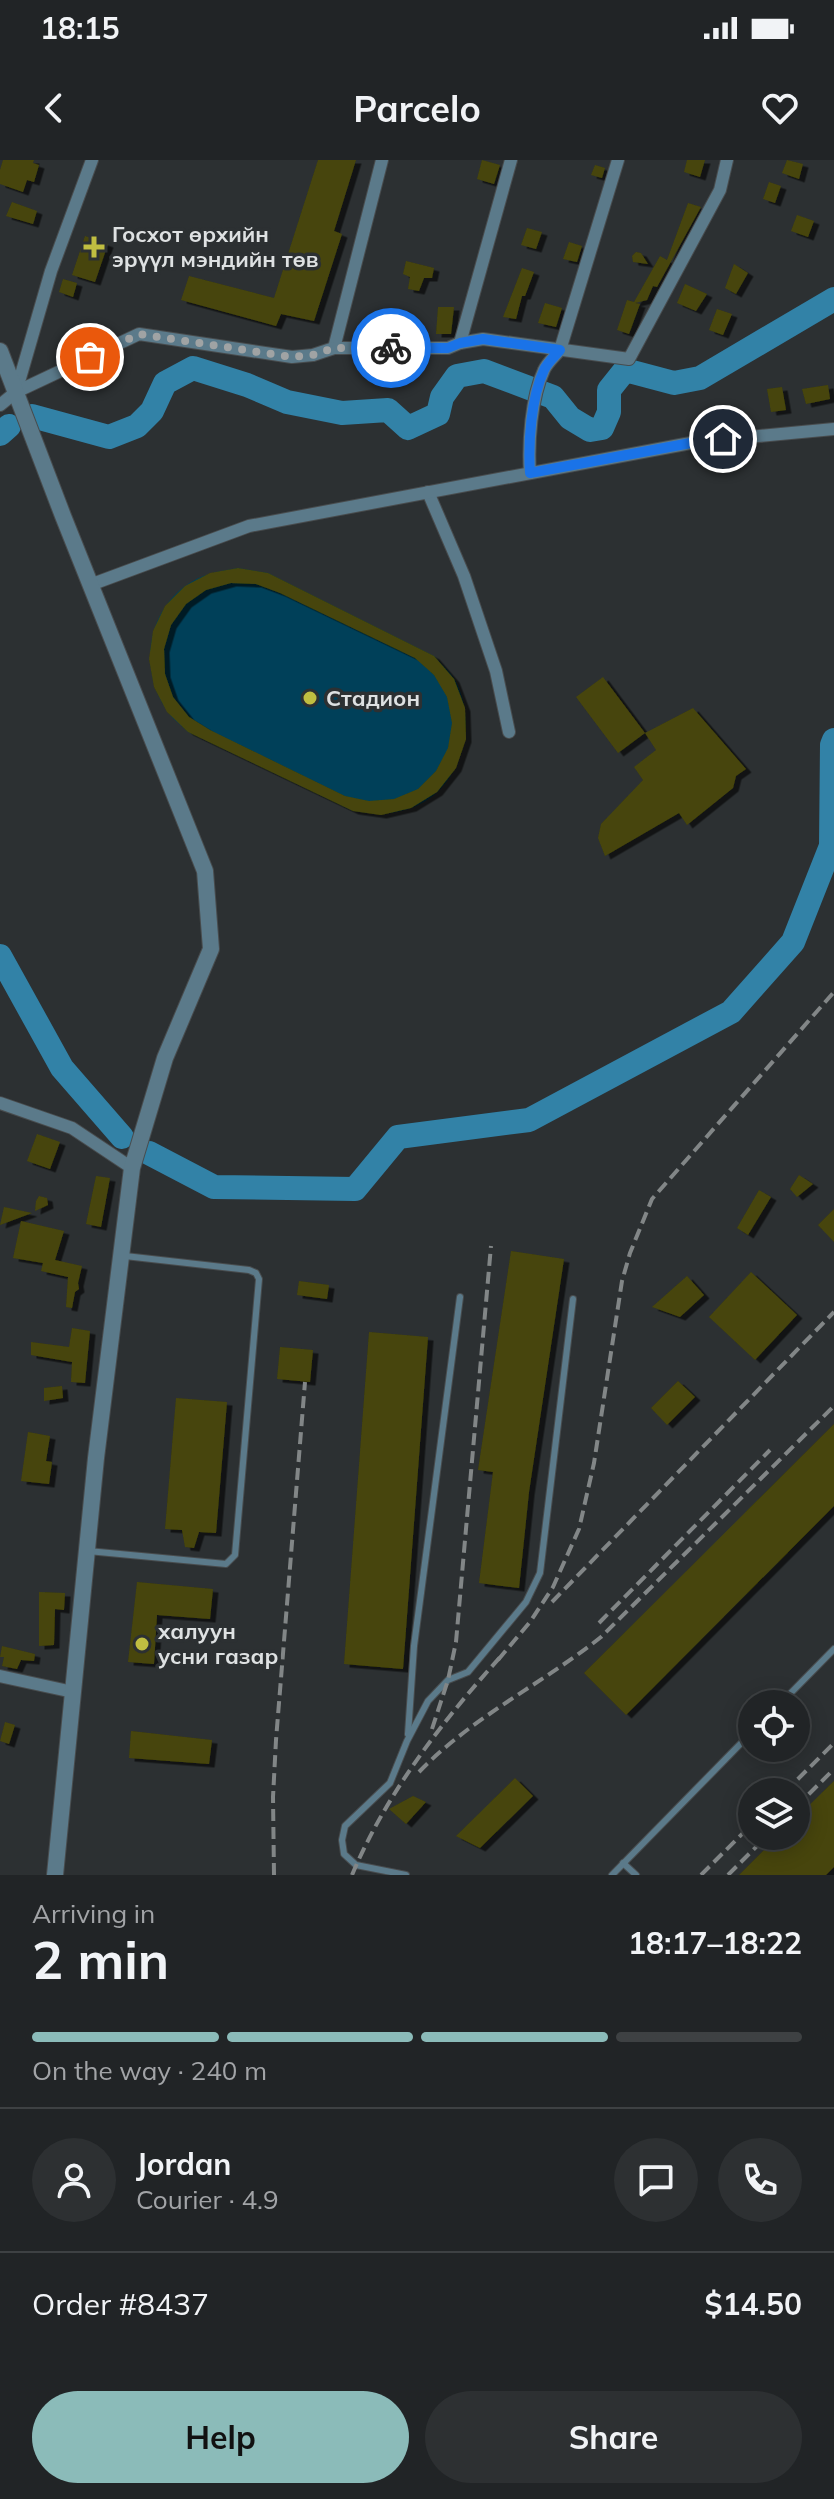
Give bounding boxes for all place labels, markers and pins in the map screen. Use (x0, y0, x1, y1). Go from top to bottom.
place label: Госхот өрхийн эрүүл мэндийн төв (112, 220, 319, 273)
marker: Госхот өрхийн эрүүл мэндийн төв (83, 236, 105, 258)
pin (56, 323, 124, 391)
pin (689, 405, 757, 473)
place label: Стадион (326, 684, 420, 712)
marker: Стадион (301, 689, 319, 707)
place label: халуун усни газар (157, 1617, 278, 1670)
marker: халуун усни газар (133, 1635, 151, 1653)

